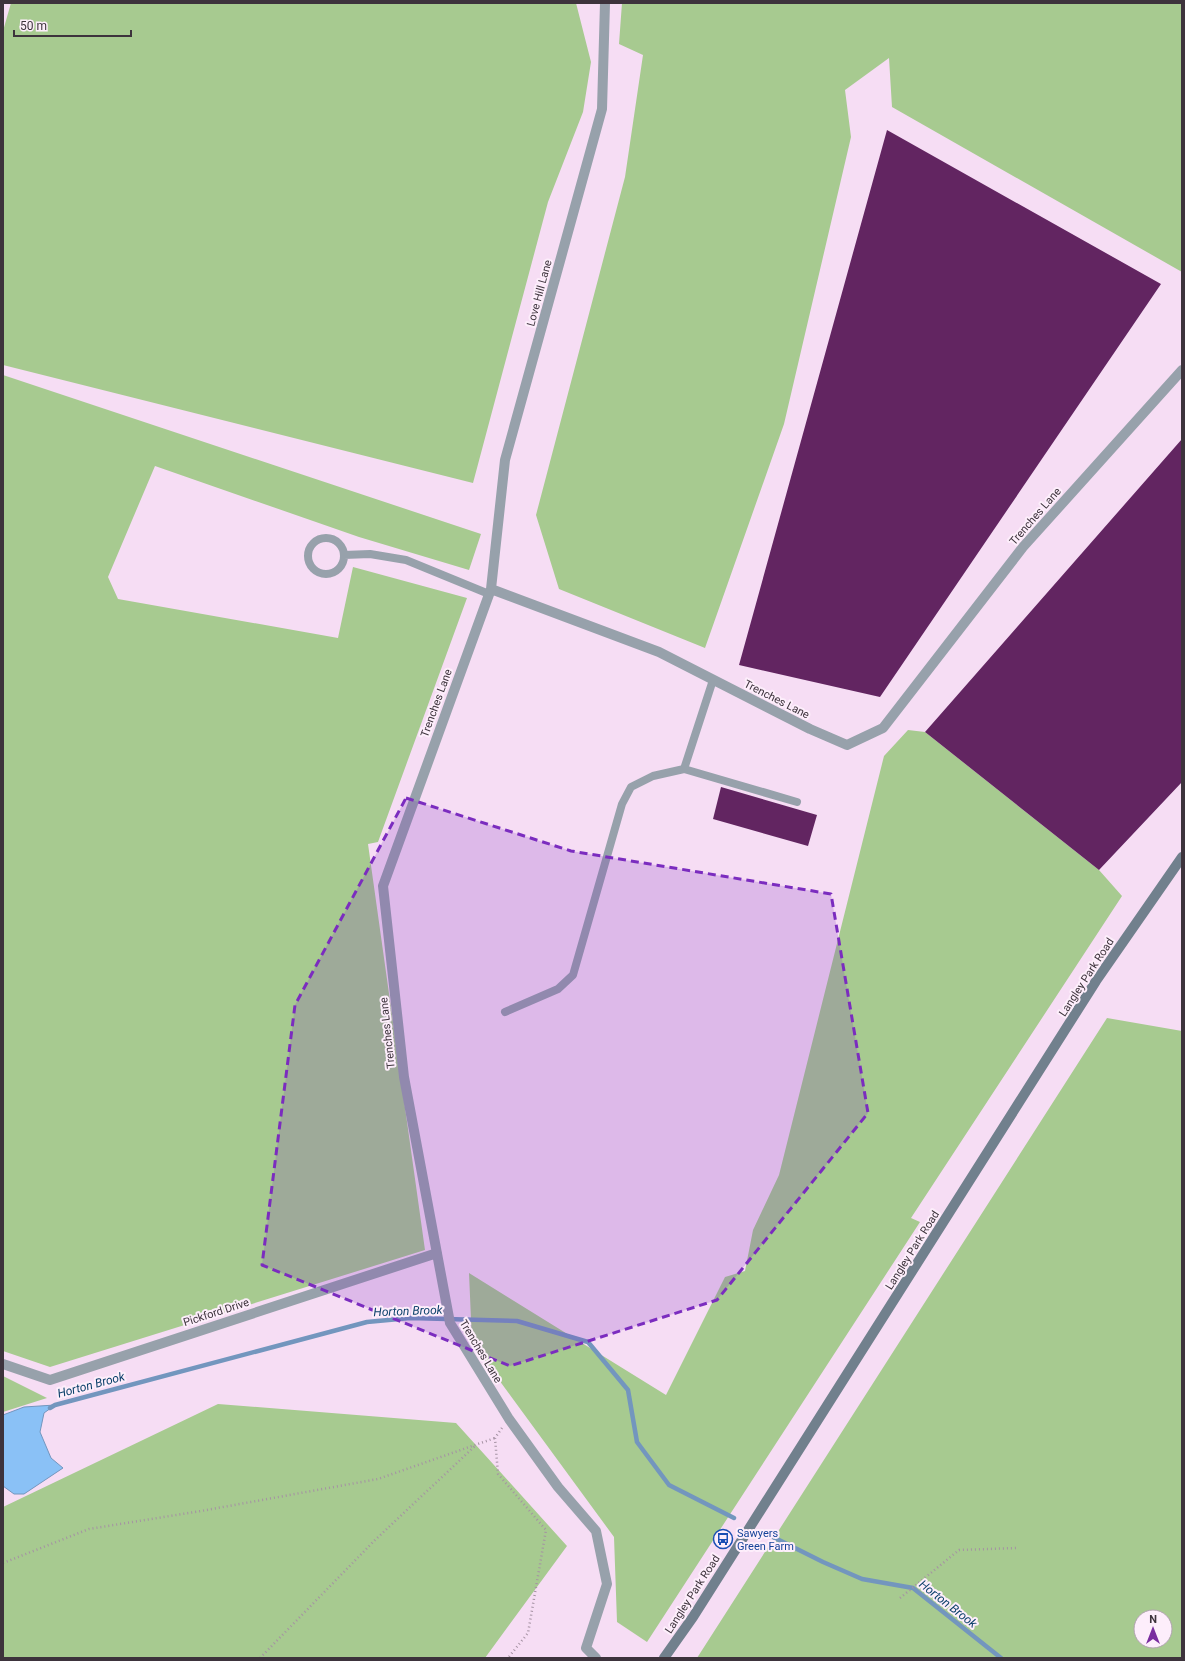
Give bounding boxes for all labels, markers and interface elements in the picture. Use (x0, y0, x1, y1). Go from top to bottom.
scale bar (14, 12, 131, 38)
text: 50 m (20, 19, 47, 33)
street label: Love Hill Lane (524, 258, 555, 328)
street label: Trenches Lane (1007, 485, 1064, 548)
street label: Trenches Lane (418, 667, 455, 739)
street label: Trenches Lane (742, 677, 812, 722)
street label: Langley Park Road (1056, 936, 1117, 1019)
street label: Trenches Lane (377, 997, 398, 1069)
street label: Langley Park Road (883, 1208, 942, 1292)
street label: Pickford Drive (182, 1296, 251, 1329)
water label: Horton Brook (373, 1303, 444, 1319)
street label: Trenches Lane (457, 1317, 505, 1385)
water label: Horton Brook (56, 1369, 127, 1401)
place label: Sawyers Green Farm (737, 1527, 794, 1553)
bus stop icon: Sawyers Green Farm (712, 1528, 734, 1550)
street label: Langley Park Road (662, 1553, 723, 1636)
water label: Horton Brook (916, 1577, 980, 1631)
north arrow (1133, 1609, 1173, 1649)
text: N (1149, 1613, 1157, 1626)

